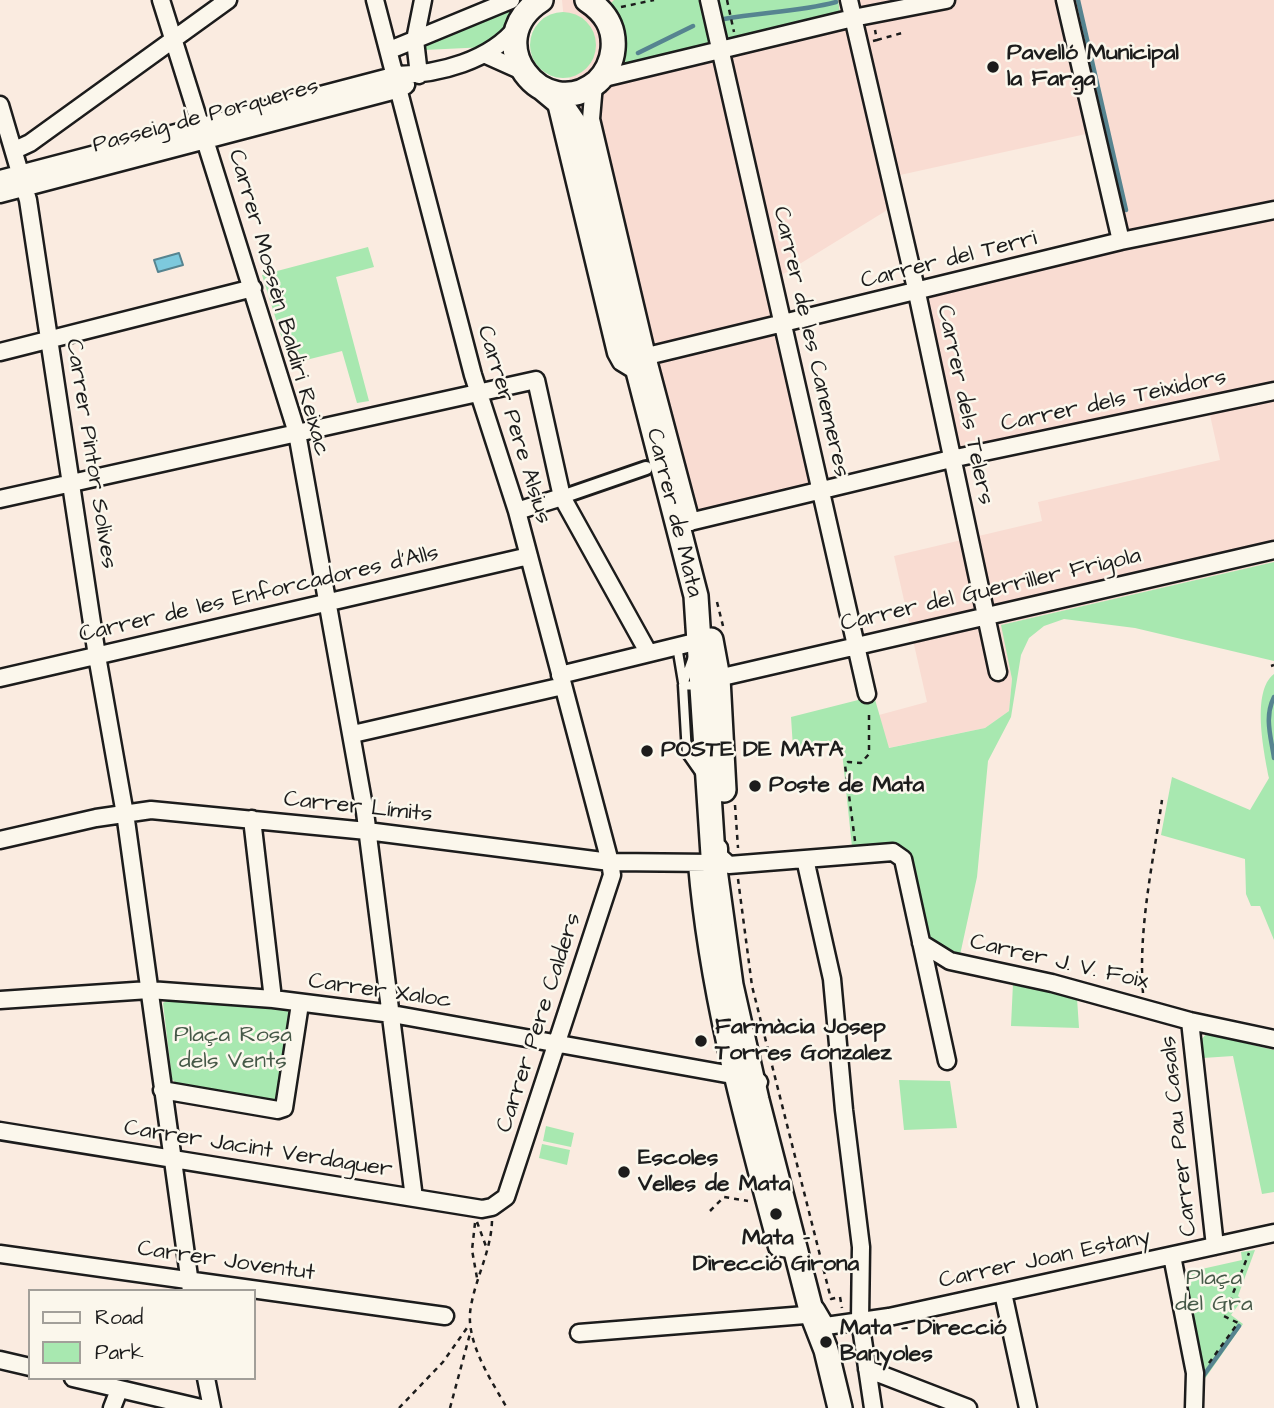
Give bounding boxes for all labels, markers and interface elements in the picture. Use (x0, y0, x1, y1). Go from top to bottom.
place label: Pavelló Municipal la Farga (1007, 40, 1179, 94)
marker: Pavelló Municipal la Farga (985, 59, 1001, 75)
street label: Passeig de Porqueres (90, 74, 322, 160)
street label: Carrer Mossèn Baldiri Reixac (221, 147, 335, 459)
street label: Carrer de les Canemeres (765, 204, 855, 480)
street label: Carrer del Terri (858, 226, 1040, 296)
street label: Carrer dels Telers (929, 303, 999, 507)
street label: Carrer Pere Alsius (470, 323, 556, 527)
street label: Carrer Pintor Solives (58, 337, 122, 571)
street label: Carrer dels Teixidors (999, 365, 1229, 439)
street label: Carrer de Mata (639, 426, 707, 600)
street label: Carrer de les Enforcadores d'Alls (76, 540, 442, 650)
street label: Carrer del Guerriller Frigola (838, 543, 1144, 639)
place label: POSTE DE MATA (661, 737, 844, 765)
marker: POSTE DE MATA (639, 743, 655, 759)
place label: Poste de Mata (769, 772, 924, 800)
marker: Poste de Mata (747, 778, 763, 794)
street label: Carrer Límits (282, 786, 434, 830)
street label: Carrer Pere Calders (491, 910, 589, 1136)
street label: Carrer J. V. Foix (967, 929, 1151, 997)
street label: Carrer Xaloc (307, 968, 453, 1016)
place label: Farmàcia Josep Torres Gonzalez (715, 1014, 892, 1068)
park label: Plaça Rosa dels Vents (174, 1022, 292, 1076)
marker: Farmàcia Josep Torres Gonzalez (693, 1033, 709, 1049)
street label: Carrer Pau Casals (1156, 1034, 1204, 1238)
street label: Carrer Jacint Verdaguer (122, 1115, 394, 1185)
place label: Escoles Velles de Mata (638, 1145, 790, 1199)
marker: Escoles Velles de Mata (616, 1164, 632, 1180)
marker: Mata - Direcció Girona (768, 1206, 784, 1222)
street label: Carrer Joan Estany (937, 1224, 1153, 1296)
place label: Mata - Direcció Girona (693, 1225, 859, 1279)
street label: Carrer Joventut (135, 1236, 317, 1288)
park label: Plaça del Gra (1175, 1265, 1253, 1319)
legend (28, 1289, 256, 1380)
text: Road (95, 1303, 143, 1332)
place label: Mata - Direcció Banyoles (840, 1315, 1006, 1369)
marker: Mata - Direcció Banyoles (818, 1334, 834, 1350)
text: Park (95, 1338, 144, 1367)

